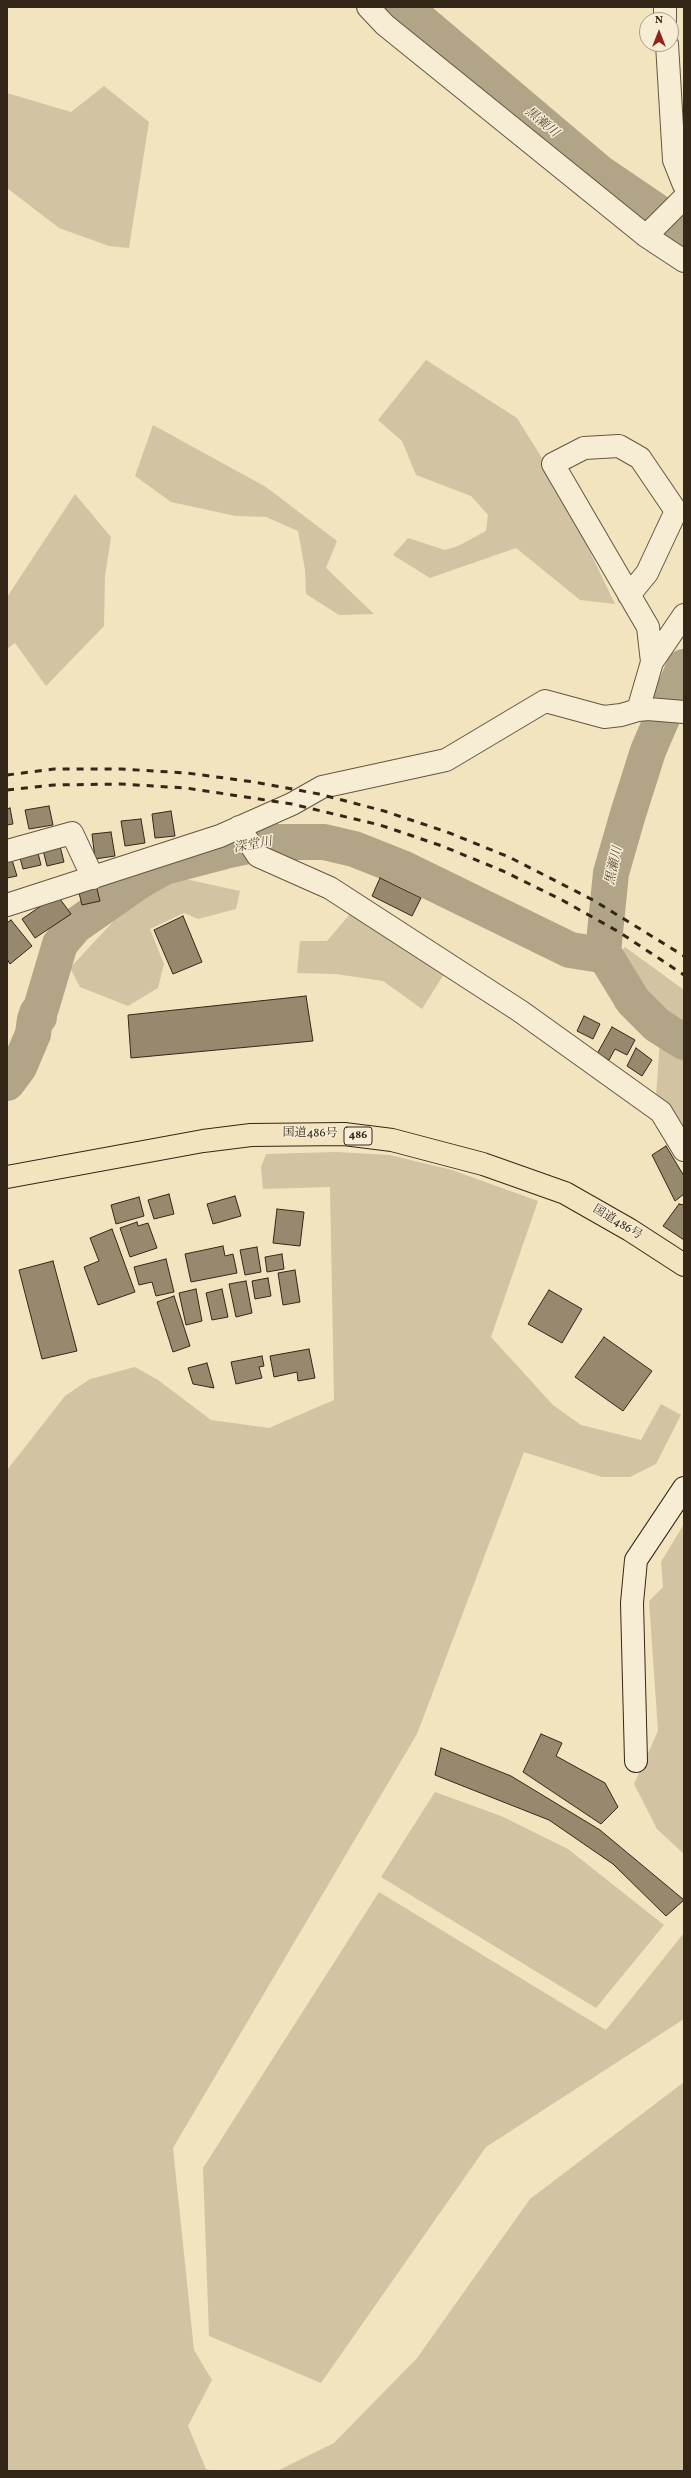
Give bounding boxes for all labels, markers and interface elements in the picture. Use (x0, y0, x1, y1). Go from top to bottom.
north arrow (639, 12, 679, 52)
text: N (655, 13, 663, 28)
water label: 黒瀬川 (521, 104, 561, 142)
water label: 深堂川 (232, 835, 274, 857)
water label: 黒瀬川 (603, 845, 627, 887)
street label: 国道486号 (282, 1126, 338, 1142)
road number: 486 (344, 1127, 372, 1145)
street label: 国道486号 (590, 1203, 644, 1243)

